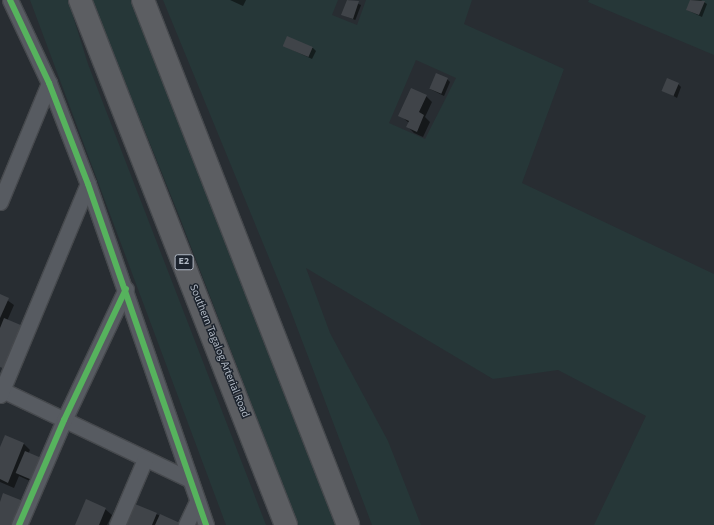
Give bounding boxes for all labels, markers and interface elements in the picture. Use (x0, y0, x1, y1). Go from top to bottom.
road number: E2 (174, 254, 194, 270)
street label: Southern Tagalog Arterial Road (186, 282, 252, 420)

